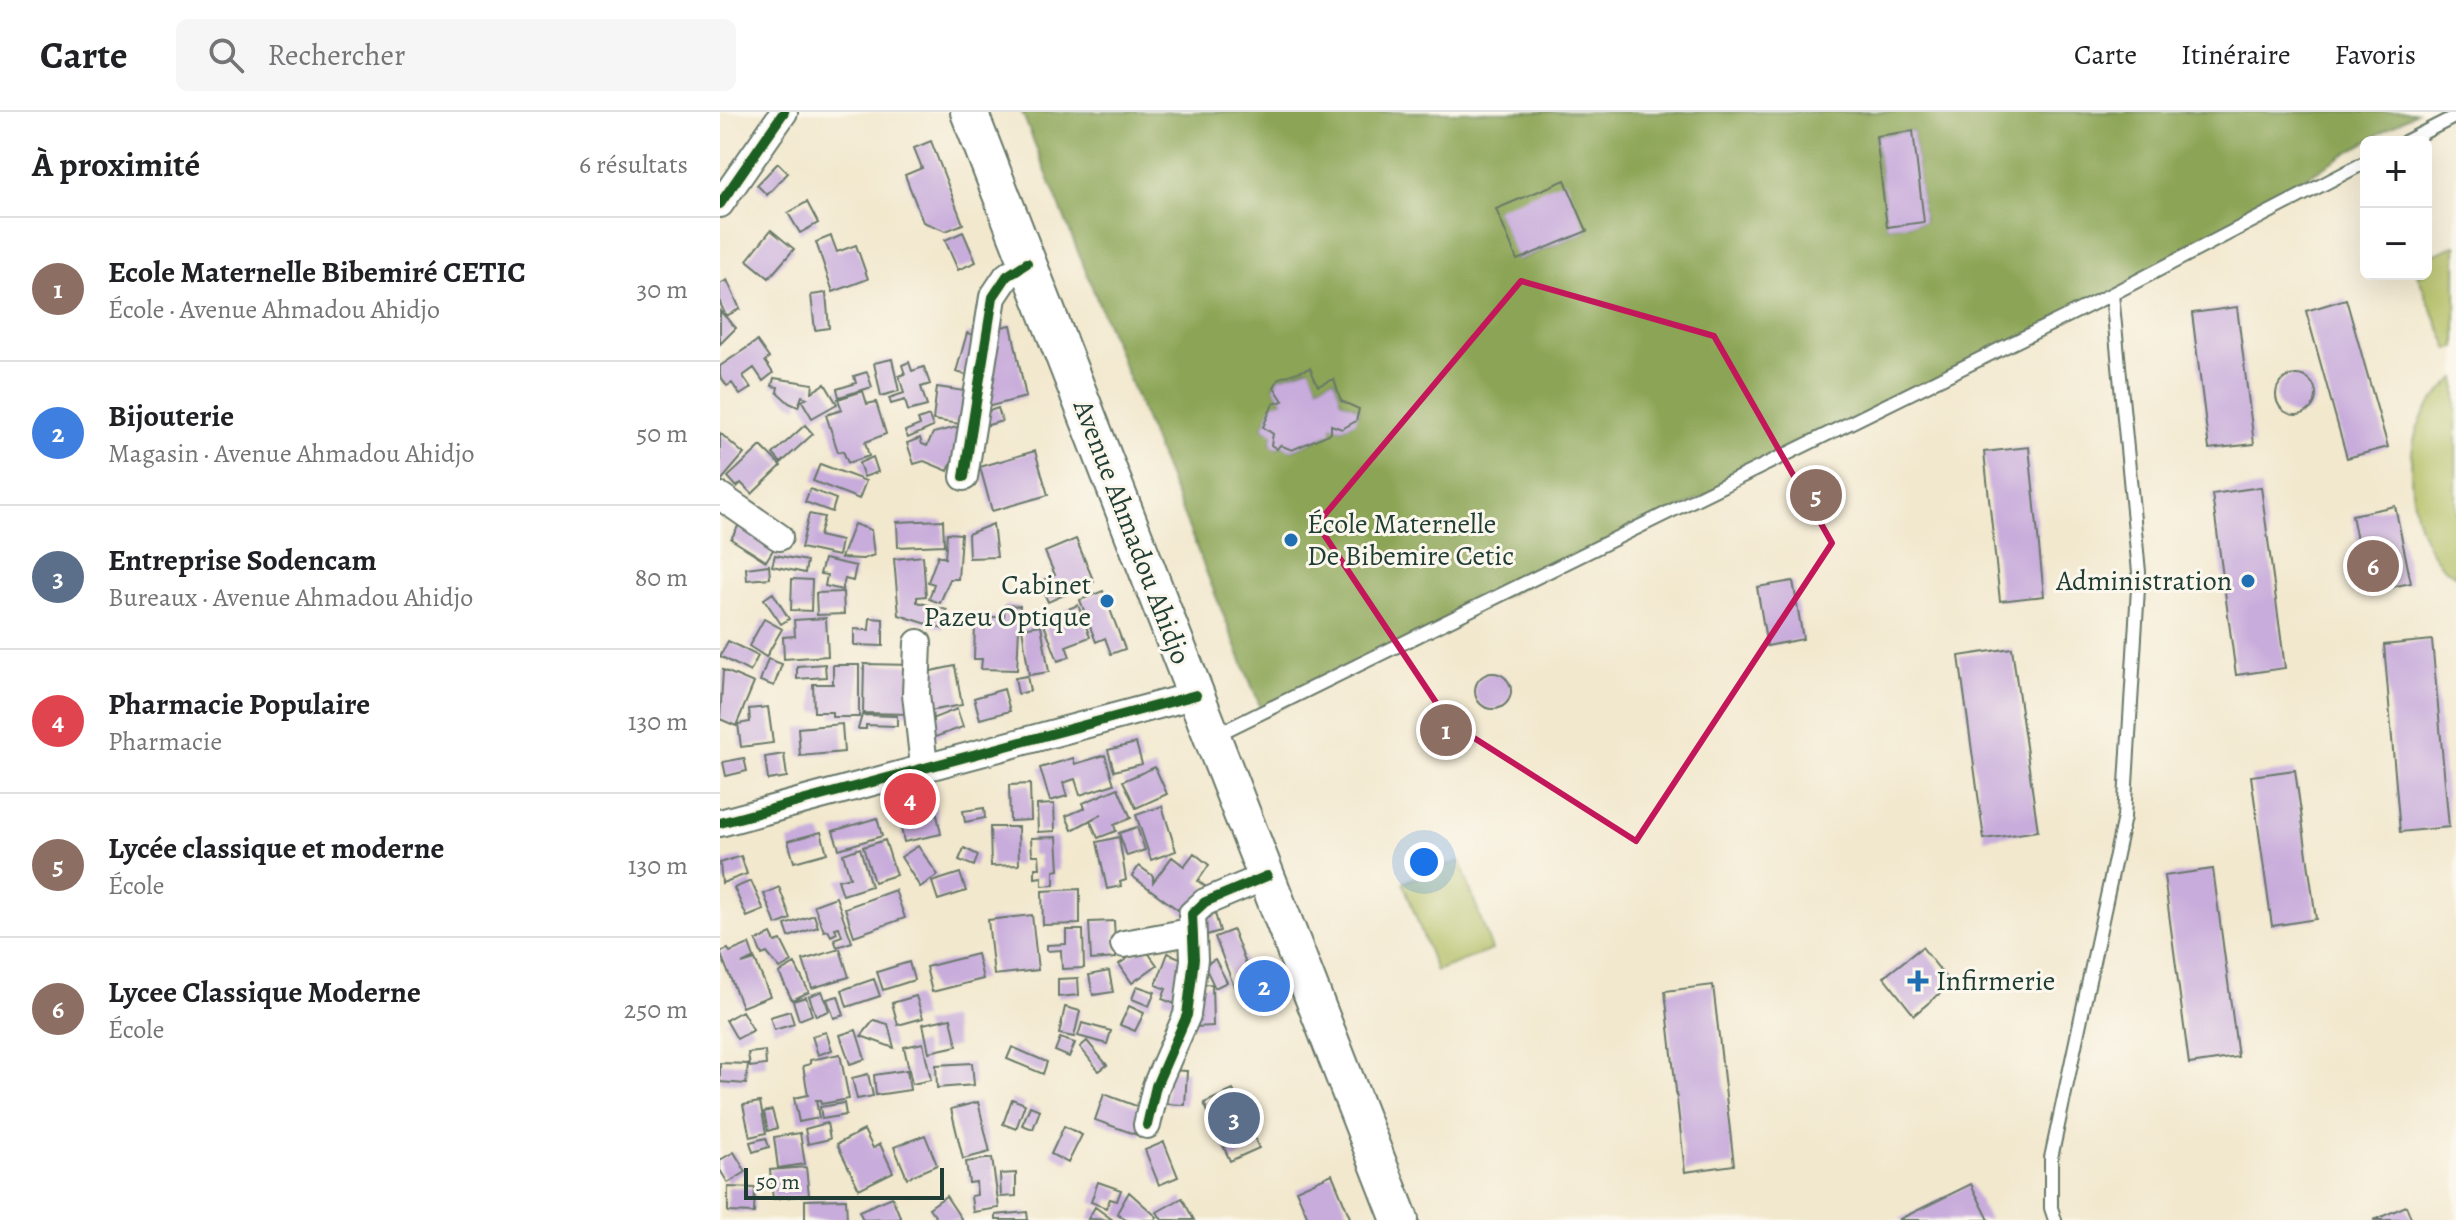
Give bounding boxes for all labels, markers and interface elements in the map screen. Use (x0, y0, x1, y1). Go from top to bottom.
search box (176, 19, 736, 91)
text: Carte (40, 29, 128, 81)
icon: search (204, 33, 248, 77)
text: Rechercher (268, 35, 405, 75)
text: Carte (2074, 36, 2137, 74)
text: Itinéraire (2181, 36, 2291, 74)
text: Favoris (2335, 36, 2416, 74)
map controls (2360, 136, 2432, 280)
button: + (2360, 136, 2432, 208)
text: À proximité (32, 141, 200, 188)
text: 6 résultats (579, 147, 688, 182)
button: − (2360, 208, 2432, 280)
text: Ecole Maternelle Bibemiré CETIC (108, 252, 526, 292)
text: 1 (53, 272, 63, 307)
text: 30 m (637, 272, 688, 307)
text: École · Avenue Ahmadou Ahidjo (108, 292, 440, 327)
street label: Avenue Ahmadou Ahidjo (1064, 393, 1200, 670)
text: Bijouterie (108, 396, 234, 436)
text: 2 (52, 416, 64, 451)
text: 50 m (636, 416, 688, 451)
text: Magasin · Avenue Ahmadou Ahidjo (108, 436, 474, 471)
pin: 5 (1790, 465, 1842, 525)
place label: École Maternelle De Bibemire Cetic (1307, 505, 1514, 575)
marker: École Maternelle De Bibemire Cetic (1282, 531, 1300, 549)
pin: 6 (2347, 536, 2399, 596)
text: Entreprise Sodencam (108, 540, 377, 580)
text: 3 (52, 560, 64, 595)
text: 80 m (635, 560, 688, 595)
place label: Administration (2055, 562, 2232, 600)
place label: Cabinet Pazeu Optique (924, 566, 1091, 636)
marker: Administration (2239, 572, 2257, 590)
text: Bureaux · Avenue Ahmadou Ahidjo (108, 580, 473, 615)
marker: Cabinet Pazeu Optique (1098, 592, 1116, 610)
text: Pharmacie Populaire (108, 684, 370, 724)
pin: 1 (1420, 700, 1472, 760)
text: 4 (52, 704, 64, 739)
text: 130 m (628, 704, 688, 739)
text: Pharmacie (108, 724, 222, 759)
pin: 4 (884, 769, 936, 829)
text: Lycée classique et moderne (108, 828, 444, 868)
your location (1404, 842, 1444, 882)
text: 5 (52, 848, 64, 883)
text: 130 m (628, 848, 688, 883)
text: École (108, 868, 164, 903)
pin: 2 (1238, 956, 1290, 1016)
place label: Infirmerie (1936, 962, 2055, 1000)
marker: Infirmerie (1907, 970, 1929, 992)
text: Lycee Classique Moderne (108, 972, 421, 1012)
text: 6 (52, 992, 64, 1027)
text: 250 m (624, 992, 688, 1027)
text: École (108, 1012, 164, 1047)
pin: 3 (1208, 1088, 1260, 1148)
scale bar (744, 1164, 944, 1200)
text: 50 m (756, 1167, 800, 1197)

